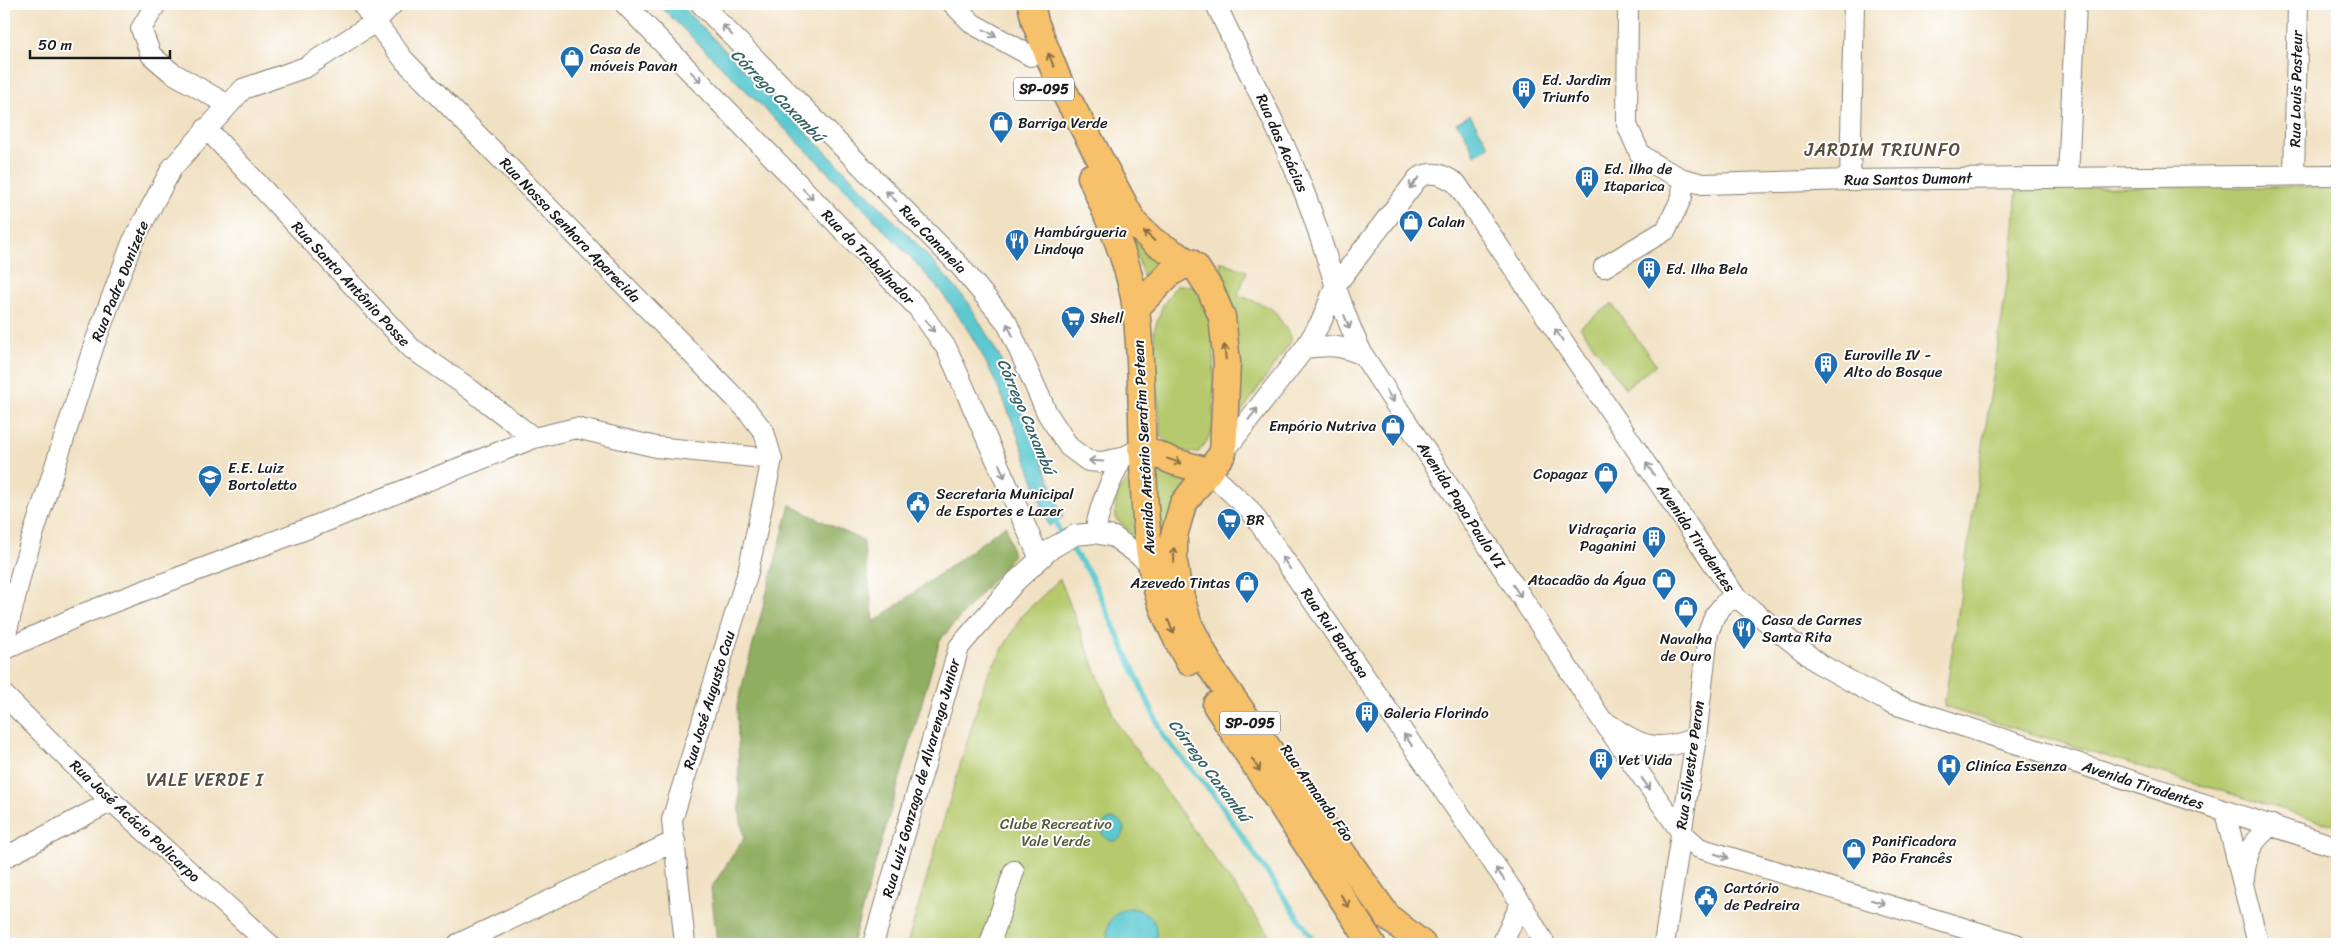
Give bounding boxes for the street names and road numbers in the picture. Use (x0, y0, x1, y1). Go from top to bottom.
street label: Rua Louis Pasteur (2282, 29, 2310, 148)
road number: SP-095 (1014, 78, 1074, 100)
street label: Rua das Acácias (1249, 89, 1315, 197)
street label: Rua Nossa Senhora Aparecida (493, 151, 647, 309)
street label: Rua Santos Dumont (1844, 165, 1973, 193)
street label: Rua Cananeia (893, 198, 973, 280)
street label: Rua do Trabalhador (815, 203, 921, 312)
street label: Rua Santo Antônio Posse (285, 215, 417, 353)
street label: Rua Padre Donizete (84, 216, 156, 345)
street label: Avenida Antônio Serafim Petean (1125, 339, 1163, 556)
street label: Avenida Papa Paulo VI (1409, 435, 1513, 575)
street label: Avenida Tiradentes (1649, 477, 1742, 598)
street label: Rua Rui Barbosa (1294, 582, 1376, 684)
street label: Rua José Augusto Cau (676, 627, 742, 773)
street label: Rua Luiz Gonzaga de Alvarenga Junior (874, 655, 968, 901)
street label: Rua Silvestre Peron (1668, 699, 1712, 831)
road number: SP-095 (1220, 711, 1280, 734)
street label: Rua Armando Fão (1274, 739, 1361, 848)
street label: Rua José Acácio Policarpo (64, 753, 207, 889)
street label: Avenida Tiradentes (2078, 753, 2207, 817)

